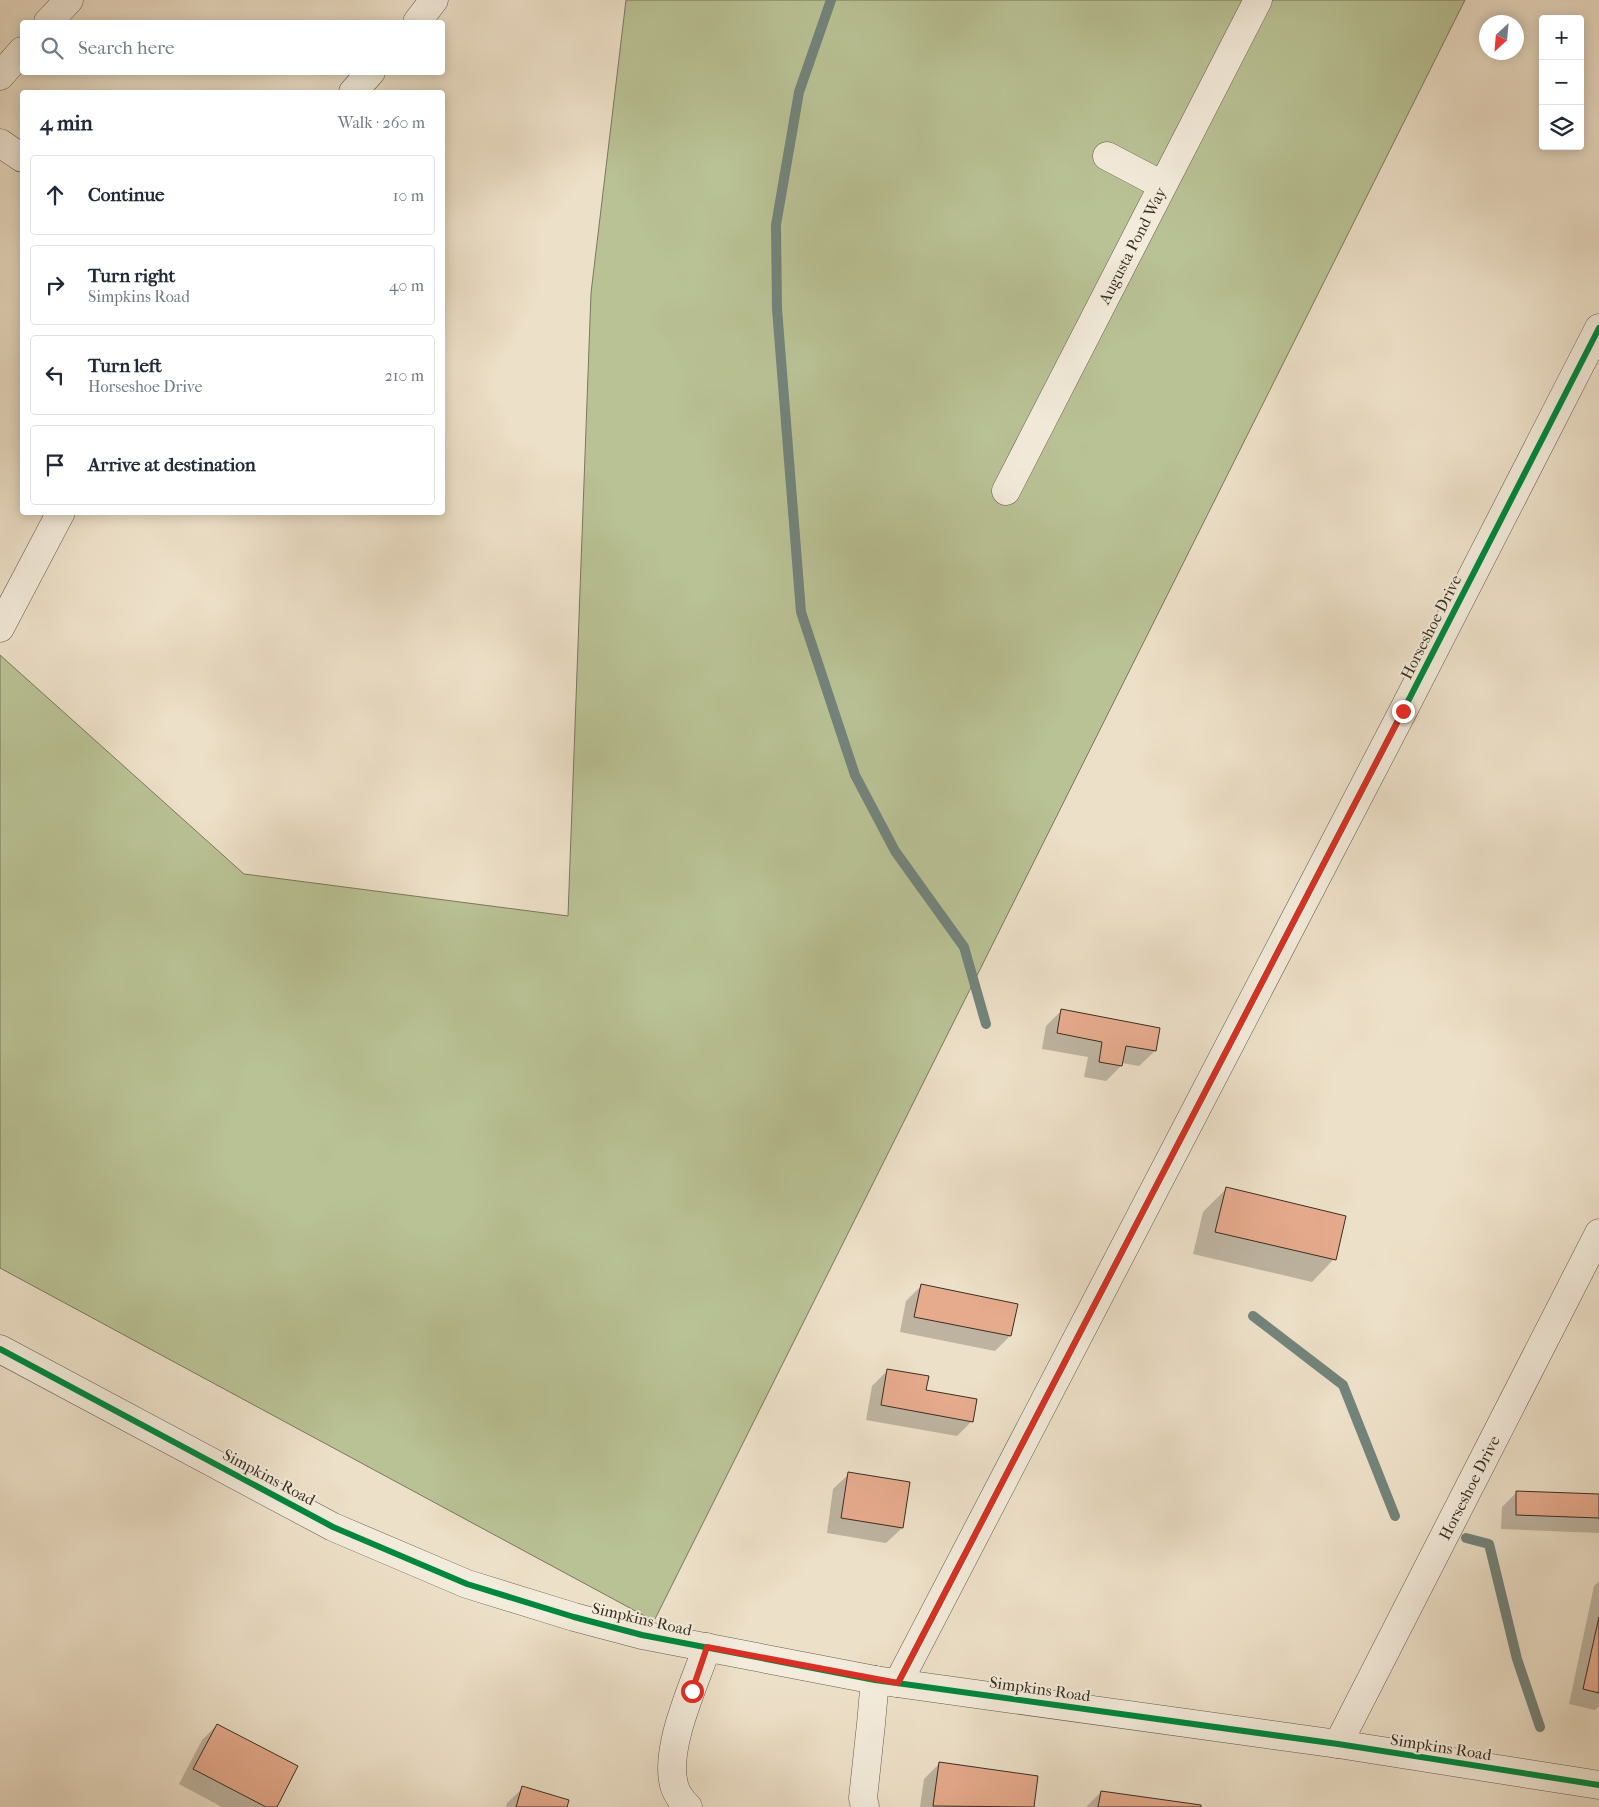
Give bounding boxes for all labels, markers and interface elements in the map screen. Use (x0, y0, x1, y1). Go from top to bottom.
north arrow (1479, 15, 1524, 60)
map controls (1539, 15, 1584, 150)
button: + (1539, 15, 1584, 60)
search box (20, 20, 445, 75)
icon: search (38, 34, 66, 62)
text: Search here (78, 37, 174, 59)
button: − (1539, 60, 1584, 105)
button: layers (1539, 105, 1584, 150)
text: 4 min (40, 111, 93, 135)
text: Walk · 260 m (338, 113, 425, 132)
icon: ahead (41, 181, 69, 209)
street label: Augusta Pond Way (1094, 183, 1170, 308)
text: Continue (88, 184, 164, 206)
text: 10 m (393, 186, 424, 205)
text: Turn right (88, 265, 175, 287)
icon: right (41, 271, 69, 299)
text: 40 m (389, 276, 424, 295)
text: Simpkins Road (88, 287, 190, 306)
text: Turn left (88, 355, 162, 377)
icon: left (41, 361, 69, 389)
text: 210 m (385, 366, 424, 385)
text: Horseshoe Drive (88, 377, 202, 396)
icon: arrive (41, 451, 69, 479)
text: Arrive at destination (88, 454, 256, 476)
street label: Horseshoe Drive (1397, 572, 1465, 682)
route end (1392, 700, 1415, 723)
street label: Horseshoe Drive (1435, 1432, 1504, 1543)
street label: Simpkins Road (220, 1445, 319, 1509)
street label: Simpkins Road (590, 1598, 694, 1640)
street label: Simpkins Road (988, 1672, 1092, 1706)
route start (681, 1680, 704, 1703)
street label: Simpkins Road (1389, 1730, 1493, 1764)

